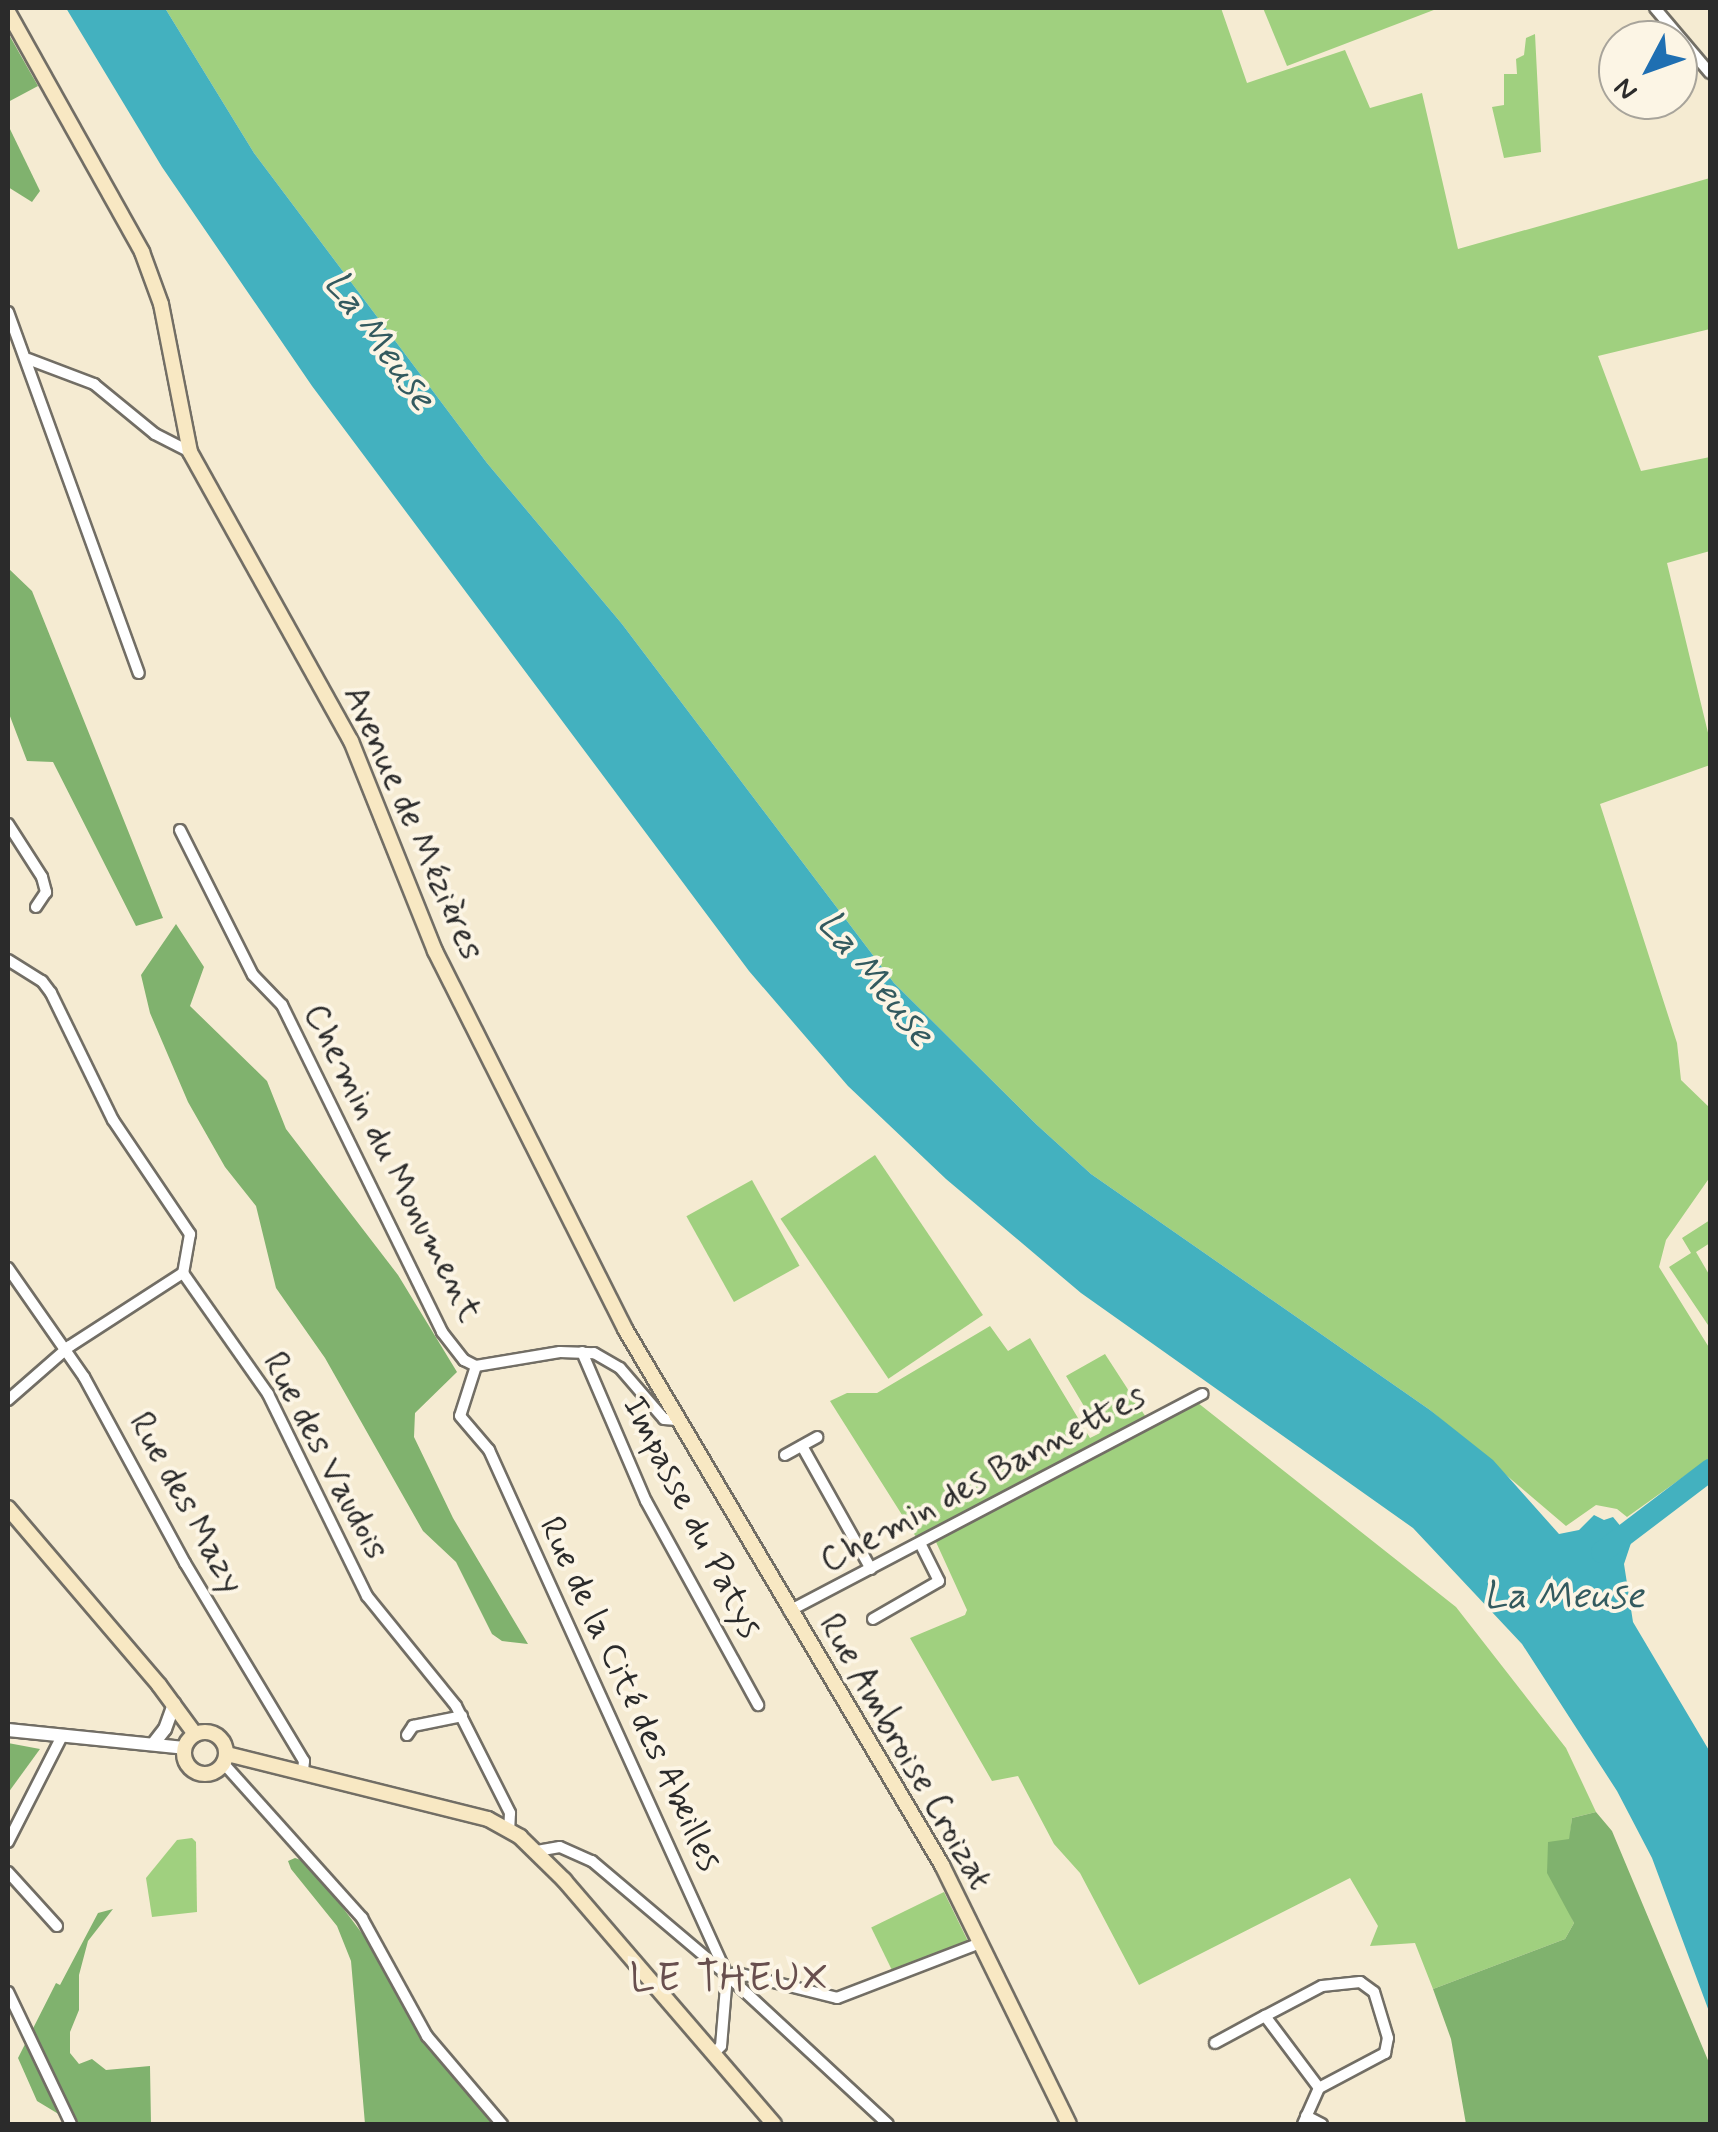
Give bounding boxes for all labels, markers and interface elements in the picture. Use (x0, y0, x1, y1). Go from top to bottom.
north arrow (1598, 20, 1698, 120)
text: N (1606, 70, 1647, 108)
water label: La Meuse (315, 265, 443, 417)
street label: Avenue de Mézières (334, 680, 492, 966)
water label: La Meuse (809, 905, 941, 1053)
street label: Chemin du Monument (297, 1003, 487, 1323)
street label: Rue des Vaudois (254, 1347, 396, 1565)
street label: Chemin des Bannettes (813, 1375, 1153, 1583)
street label: Impasse du Patys (615, 1394, 769, 1640)
street label: Rue des Mazy (118, 1404, 254, 1602)
street label: Rue de la Cité des Abeilles (530, 1512, 730, 1876)
water label: La Meuse (1487, 1574, 1641, 1620)
street label: Rue Ambroise Croizat (808, 1605, 1002, 1899)
district label: LE THEUX (633, 1955, 827, 2003)

